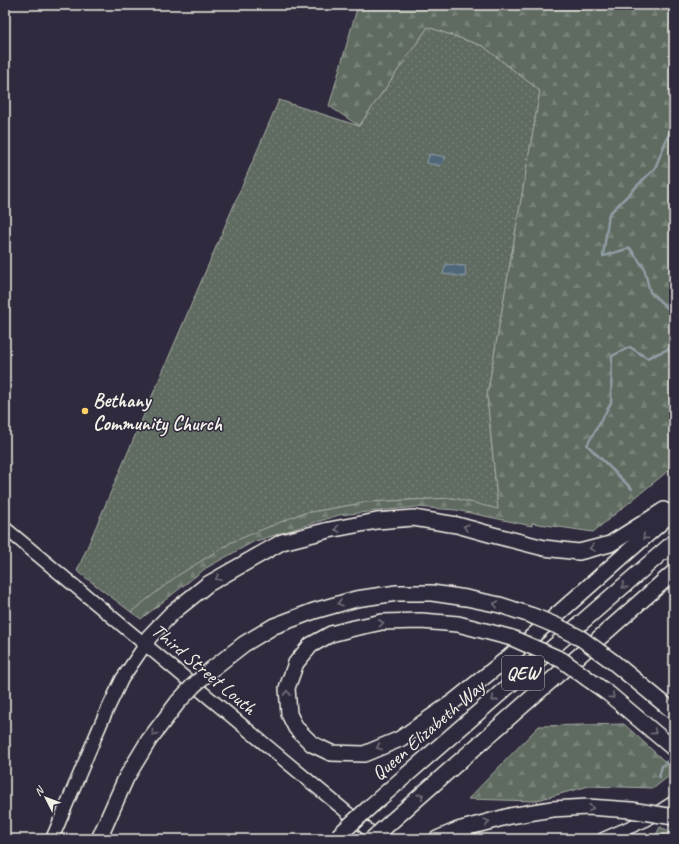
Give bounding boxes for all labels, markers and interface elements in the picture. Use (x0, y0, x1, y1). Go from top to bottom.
place label: Bethany Community Church (93, 388, 223, 437)
marker: Bethany Community Church (80, 406, 90, 416)
one-way arrow (462, 523, 469, 532)
one-way arrow (334, 524, 340, 533)
one-way arrow (642, 533, 650, 540)
one-way arrow (589, 544, 595, 552)
one-way arrow (215, 573, 222, 581)
one-way arrow (621, 581, 628, 588)
one-way arrow (336, 598, 343, 607)
one-way arrow (492, 601, 499, 609)
street label: Third Street Louth (146, 618, 262, 721)
one-way arrow (378, 619, 384, 628)
road number: QEW (502, 656, 544, 690)
street label: Queen Elizabeth Way (366, 673, 491, 786)
one-way arrow (283, 690, 292, 696)
one-way arrow (607, 692, 614, 699)
one-way arrow (491, 694, 499, 702)
one-way arrow (152, 728, 159, 735)
one-way arrow (650, 728, 657, 735)
one-way arrow (376, 743, 383, 751)
north arrow (26, 778, 66, 818)
text: N (31, 782, 48, 799)
one-way arrow (416, 793, 424, 800)
one-way arrow (588, 804, 594, 812)
one-way arrow (484, 818, 491, 827)

